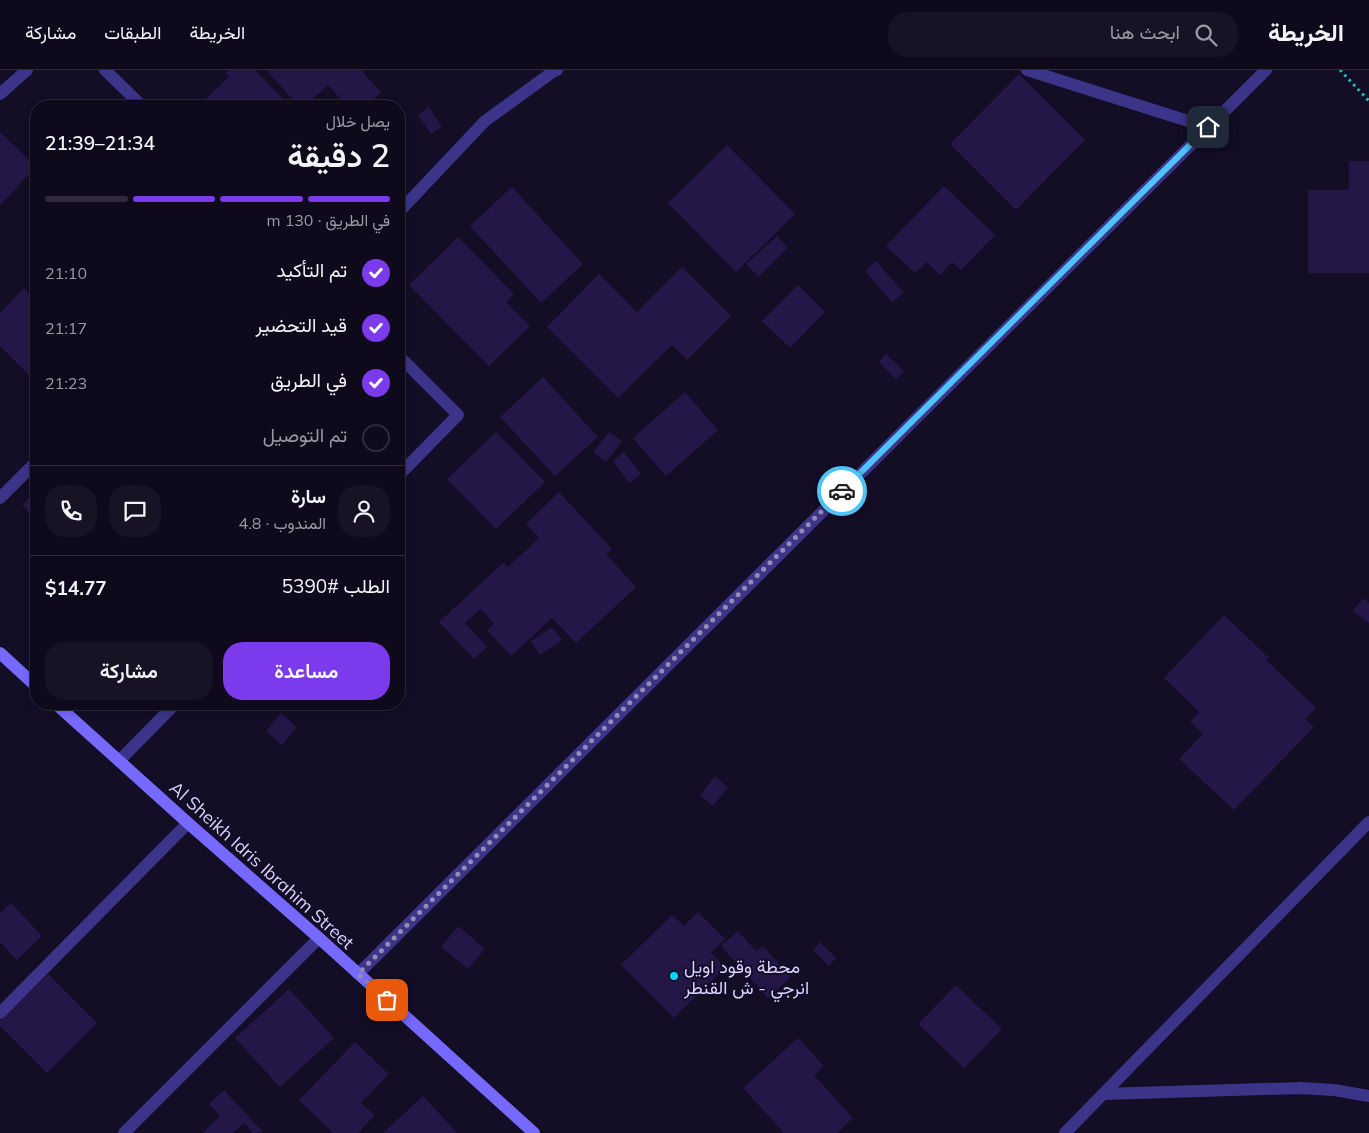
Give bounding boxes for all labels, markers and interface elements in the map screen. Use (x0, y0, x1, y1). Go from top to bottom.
search box (888, 12, 1238, 57)
text: الخريطة (1268, 17, 1344, 47)
text: ابحث هنا (1110, 20, 1180, 44)
text: مشاركة (25, 21, 76, 44)
text: الطبقات (104, 21, 161, 44)
text: الخريطة (189, 21, 245, 44)
icon: search (1192, 21, 1220, 49)
pin (1187, 106, 1229, 148)
text: يصل خلال (326, 111, 390, 131)
icon: home (1194, 113, 1222, 141)
text: 21:34–21:39 (45, 131, 155, 155)
text: 2 دقيقة (287, 135, 390, 175)
text: في الطريق · 130 m (266, 210, 390, 230)
text: تم التأكيد (277, 258, 347, 282)
icon: check (362, 259, 390, 287)
text: 21:10 (45, 263, 87, 283)
text: قيد التحضير (256, 313, 347, 337)
icon: check (362, 314, 390, 342)
text: 21:17 (45, 318, 87, 338)
text: في الطريق (270, 368, 347, 392)
icon: check (362, 369, 390, 397)
text: 21:23 (45, 373, 87, 393)
text: تم التوصيل (263, 423, 347, 447)
courier (817, 466, 867, 516)
icon: car (828, 477, 856, 505)
text: سارة (291, 484, 326, 508)
button: phone (45, 485, 97, 537)
button: chat (109, 485, 161, 537)
button: person (338, 485, 390, 537)
text: المندوب · 4.8 (239, 513, 326, 533)
text: الطلب #5390 (282, 574, 390, 598)
text: $14.77 (45, 576, 107, 600)
button: مشاركة (45, 642, 213, 700)
button: مساعدة (223, 642, 390, 700)
street label: Al Sheikh Idris Ibrahim Street (165, 776, 359, 954)
place label: محطة وقود اويل انرجي - ش القنطر (683, 955, 809, 1003)
marker: محطة وقود اويل انرجي - ش القنطر (668, 970, 680, 982)
pin (366, 979, 408, 1021)
icon: bag (373, 986, 401, 1014)

